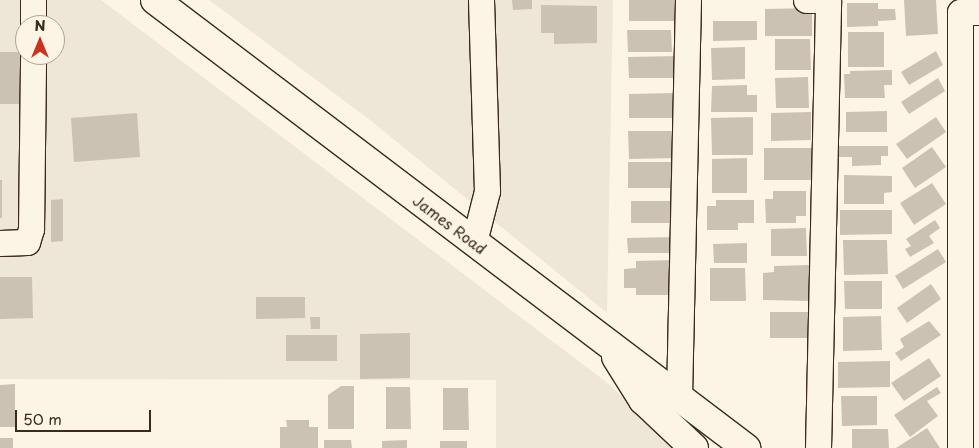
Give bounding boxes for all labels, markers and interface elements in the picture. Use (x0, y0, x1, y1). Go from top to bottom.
north arrow (15, 15, 65, 65)
text: N (34, 15, 46, 36)
street label: James Road (410, 191, 490, 257)
scale bar (18, 400, 154, 432)
text: 50 m (23, 407, 62, 430)

